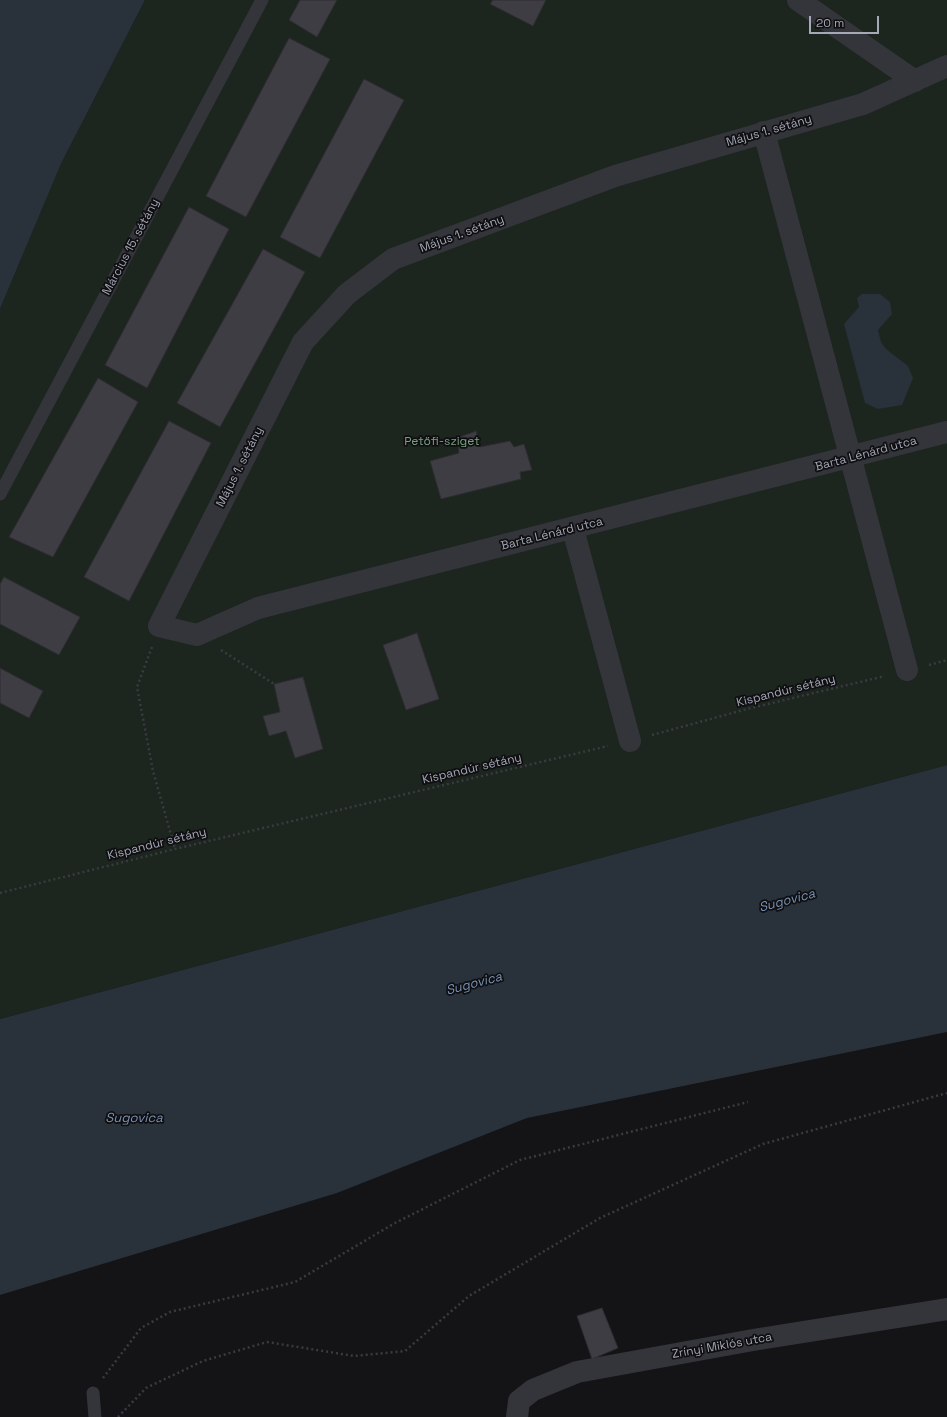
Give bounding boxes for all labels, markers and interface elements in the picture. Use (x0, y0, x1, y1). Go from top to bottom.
scale bar (811, 8, 881, 34)
text: 20 m (816, 15, 844, 31)
street label: Május 1. sétány (725, 112, 813, 150)
street label: Március 15. sétány (100, 196, 162, 298)
street label: Május 1. sétány (418, 212, 506, 256)
street label: Május 1. sétány (214, 424, 266, 510)
street label: Barta Lénárd utca (814, 434, 918, 474)
park label: Petőfi-sziget (404, 435, 480, 449)
street label: Barta Lénárd utca (500, 514, 604, 554)
street label: Kispandúr sétány (735, 672, 837, 710)
street label: Kispandúr sétány (421, 751, 523, 787)
street label: Kispandúr sétány (106, 825, 208, 863)
water label: Sugovica (757, 886, 817, 916)
water label: Sugovica (444, 969, 504, 999)
water label: Sugovica (105, 1110, 163, 1126)
street label: Zrínyi Miklós utca (671, 1330, 773, 1362)

